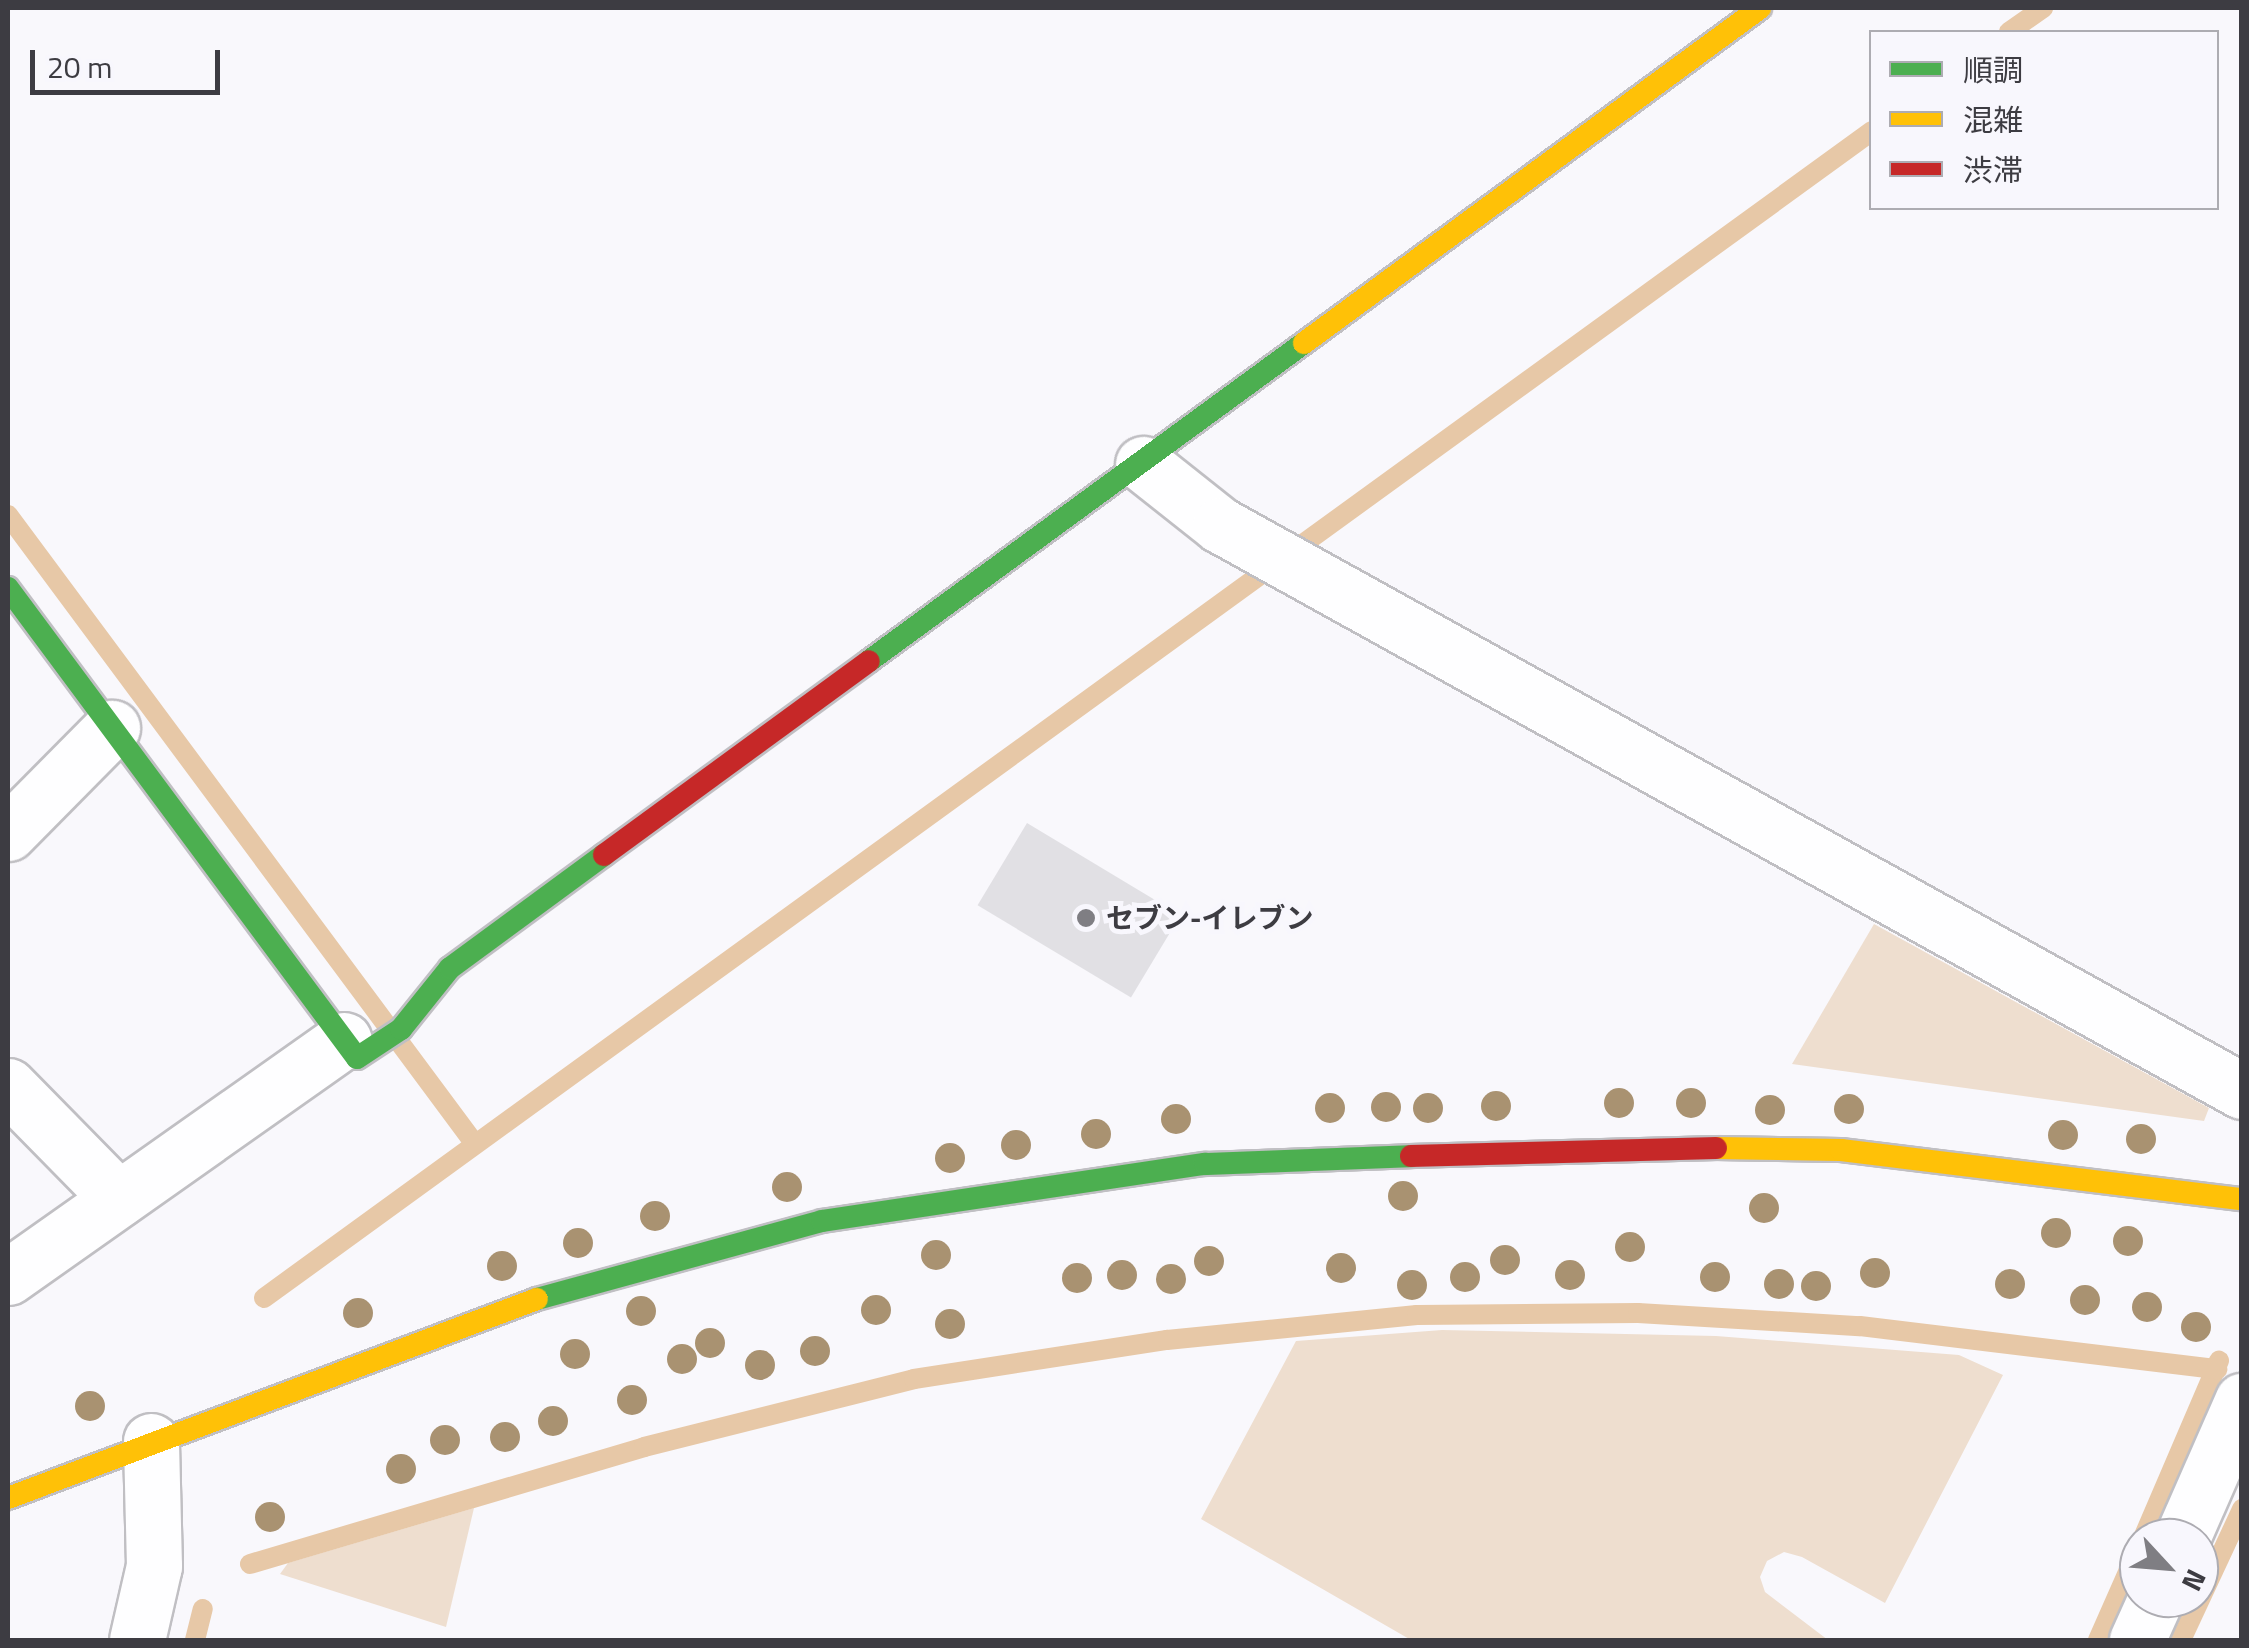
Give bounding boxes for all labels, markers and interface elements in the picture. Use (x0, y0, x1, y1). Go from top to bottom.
scale bar (35, 30, 225, 92)
legend (1869, 30, 2219, 210)
text: 20 m (47, 44, 112, 90)
text: 順調 (1963, 47, 2023, 93)
text: 混雑 (1963, 97, 2023, 143)
text: 渋滞 (1963, 147, 2023, 193)
place label: セブン-イレブン (1106, 901, 1313, 935)
marker: セブン-イレブン (1075, 907, 1097, 929)
north arrow (2119, 1518, 2219, 1618)
text: N (2171, 1562, 2218, 1599)

